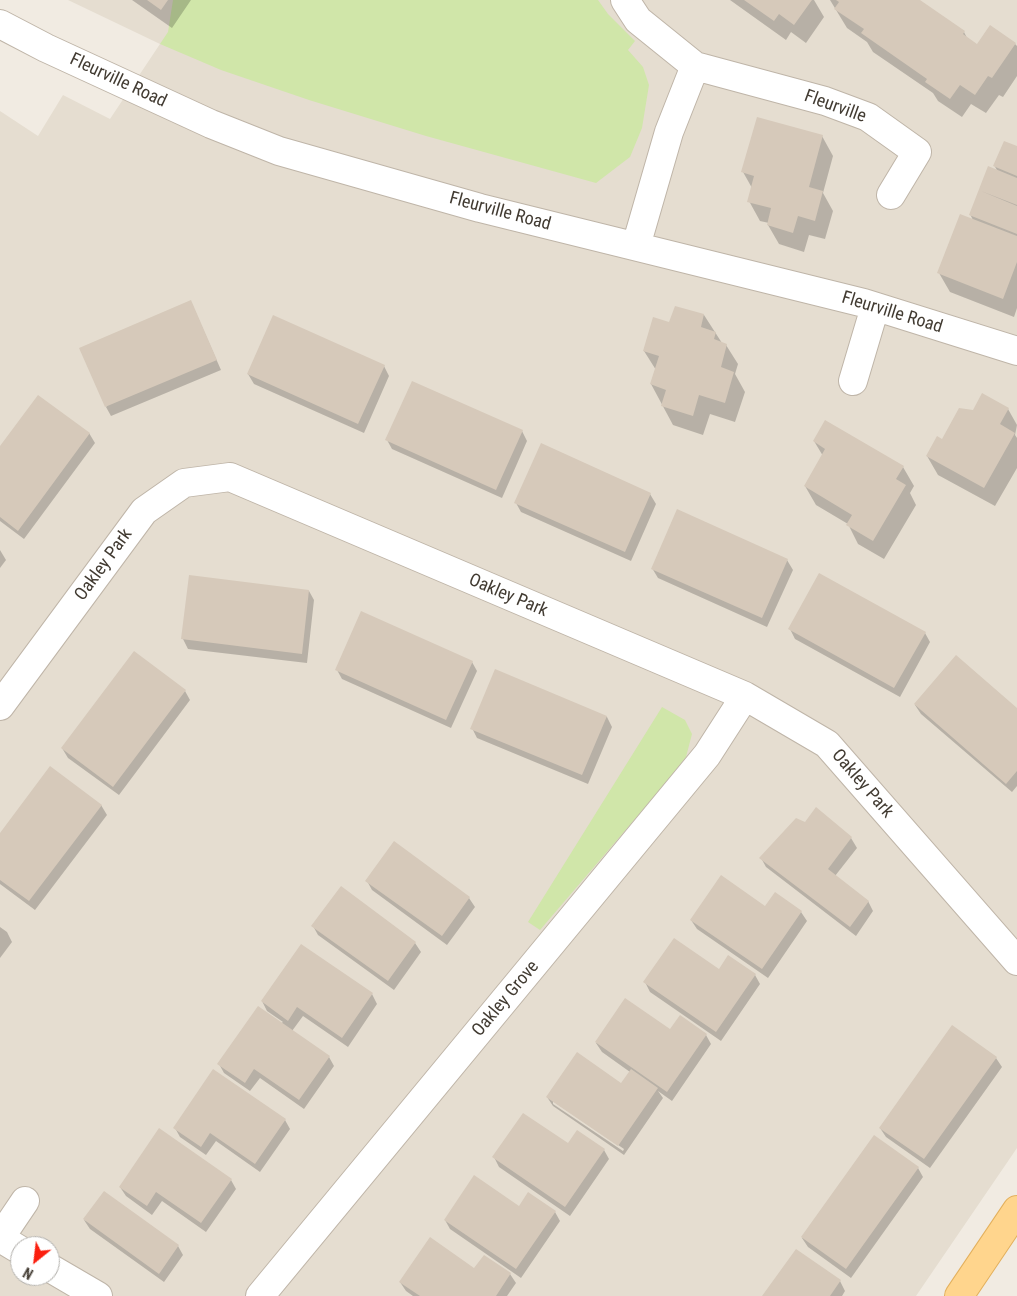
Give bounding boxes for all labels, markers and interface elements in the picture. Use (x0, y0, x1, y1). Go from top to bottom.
street label: Fleurville Road (66, 49, 170, 113)
street label: Fleurville (801, 86, 869, 128)
street label: Fleurville Road (447, 188, 553, 236)
street label: Fleurville Road (839, 287, 945, 339)
street label: Oakley Park (71, 525, 137, 605)
street label: Oakley Park (465, 570, 551, 622)
street label: Oakley Park (826, 745, 898, 823)
street label: Oakley Grove (468, 957, 544, 1041)
north arrow (10, 1236, 60, 1286)
text: N (21, 1264, 36, 1282)

